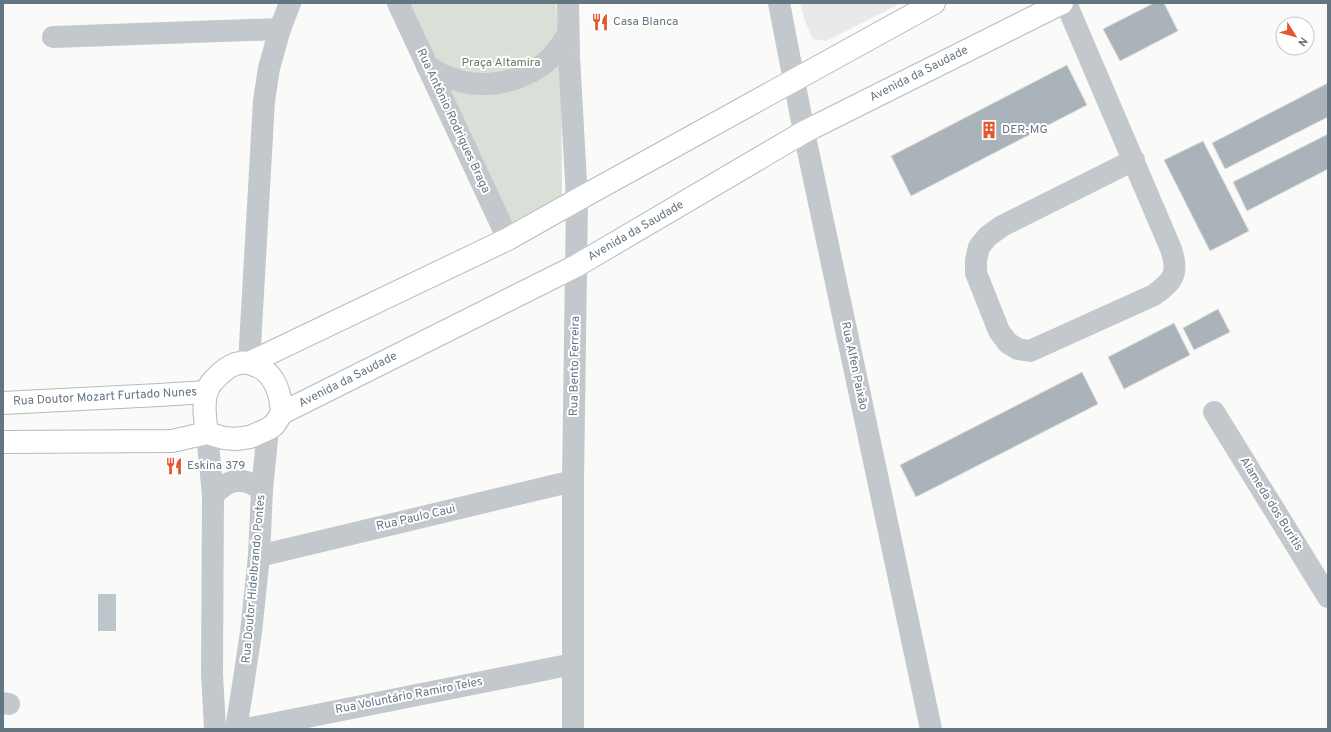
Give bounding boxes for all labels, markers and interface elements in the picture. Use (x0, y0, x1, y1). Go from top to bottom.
restaurant icon: Casa Blanca (590, 12, 610, 32)
place label: Casa Blanca (613, 14, 678, 30)
north arrow (1275, 16, 1315, 56)
text: N (1294, 34, 1310, 49)
street label: Avenida da Saudade (867, 42, 971, 106)
street label: Rua Antônio Rodrigues Braga (412, 46, 494, 196)
park label: Praça Altamira (461, 55, 541, 71)
building icon: DER-MG (979, 120, 999, 140)
place label: DER-MG (1002, 122, 1048, 138)
street label: Avenida da Saudade (585, 197, 687, 265)
street label: Rua Bento Ferreira (566, 316, 584, 416)
street label: Rua Alfen Paixão (837, 320, 871, 412)
street label: Avenida da Saudade (296, 348, 400, 412)
street label: Rua Doutor Mozart Furtado Nunes (13, 384, 197, 410)
street label: Alameda dos Buritis (1236, 454, 1306, 554)
restaurant icon: Eskina 379 (164, 456, 184, 476)
place label: Eskina 379 (187, 458, 246, 474)
street label: Rua Doutor Hidelbrando Pontes (239, 494, 269, 664)
street label: Rua Paulo Caui (375, 501, 457, 535)
street label: Rua Voluntário Ramiro Teles (334, 674, 484, 718)

